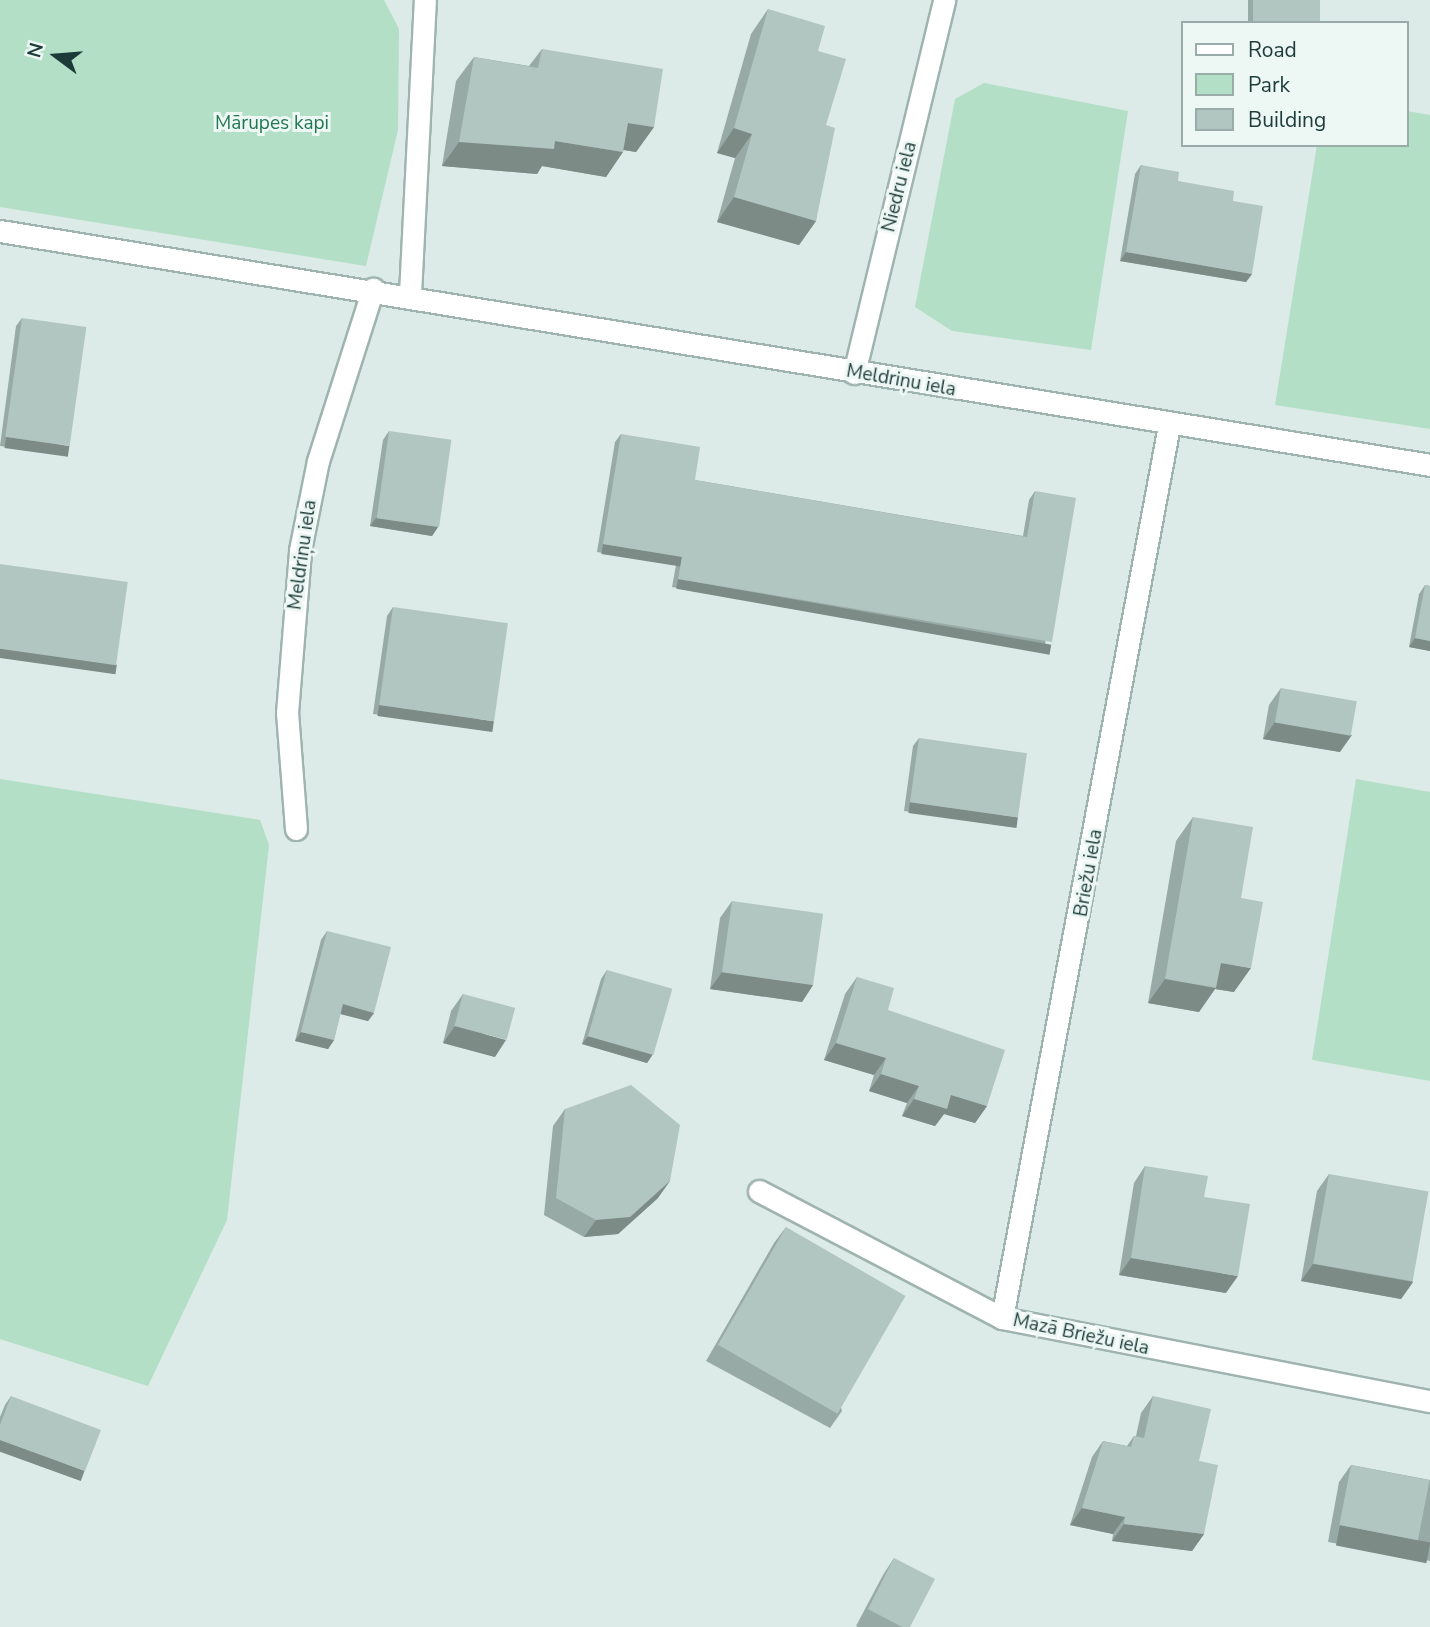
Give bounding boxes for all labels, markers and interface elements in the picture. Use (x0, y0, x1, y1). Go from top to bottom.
north arrow (21, 21, 91, 91)
legend (1182, 21, 1409, 147)
text: Road (1248, 36, 1297, 64)
text: N (21, 40, 50, 61)
text: Park (1248, 71, 1290, 99)
text: Building (1248, 106, 1326, 134)
park label: Mārupes kapi (215, 113, 329, 135)
street label: Niedru iela (878, 140, 922, 234)
street label: Meldriņu iela (845, 360, 957, 402)
street label: Meldriņu iela (284, 499, 322, 611)
street label: Briežu iela (1070, 827, 1108, 919)
street label: Mazā Briežu iela (1011, 1309, 1151, 1361)

